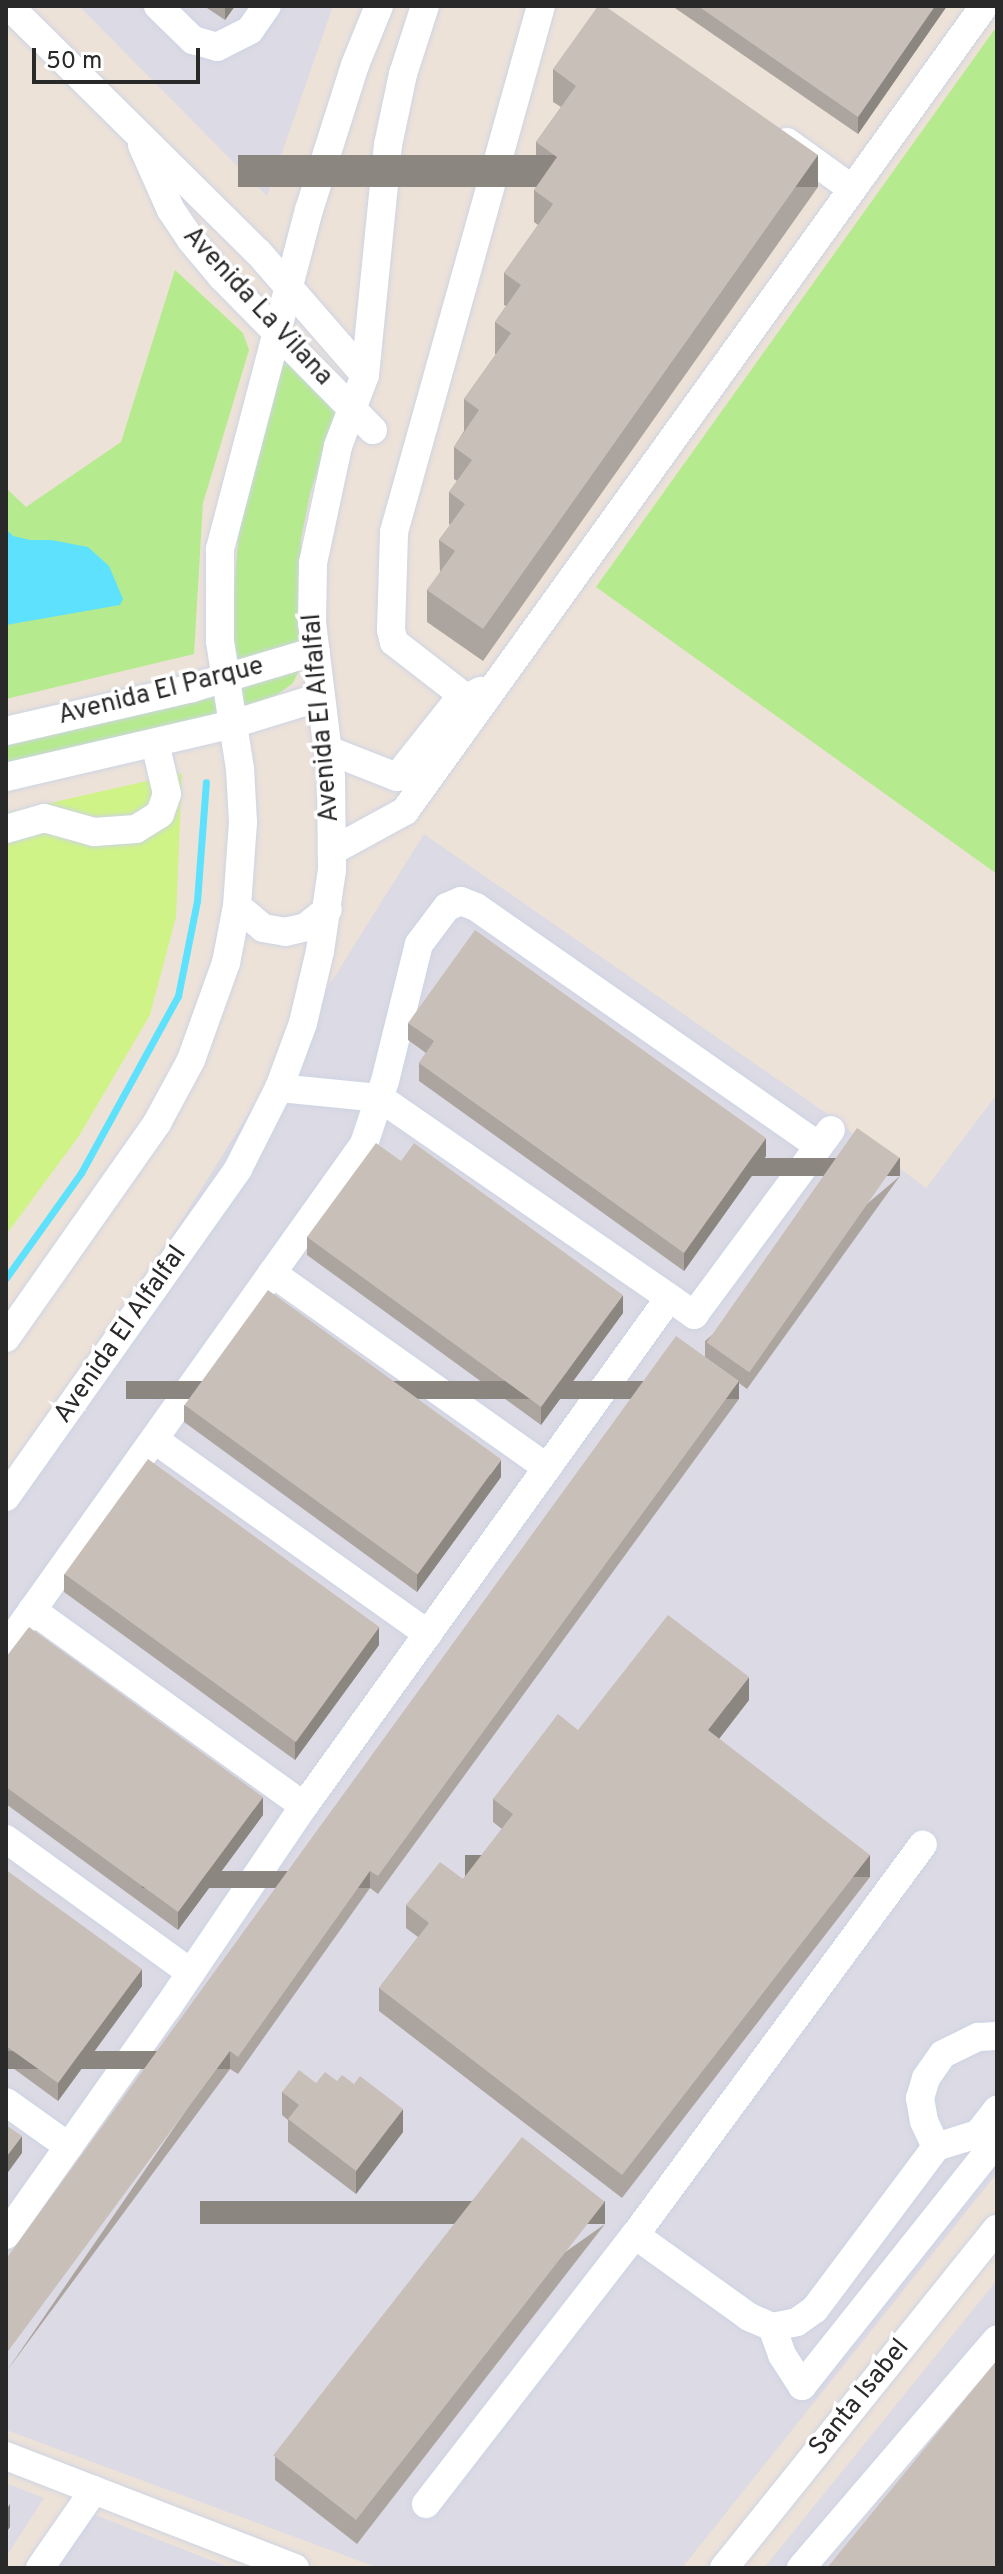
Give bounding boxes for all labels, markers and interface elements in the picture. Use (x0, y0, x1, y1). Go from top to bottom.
scale bar (36, 32, 204, 82)
text: 50 m (46, 47, 102, 77)
street label: Avenida La Vilana (175, 221, 339, 393)
street label: Avenida El Alfalfal (297, 612, 347, 824)
street label: Avenida El Parque (55, 651, 267, 733)
street label: Avenida El Alfalfal (48, 1240, 194, 1430)
street label: Santa Isabel (803, 2333, 917, 2463)

